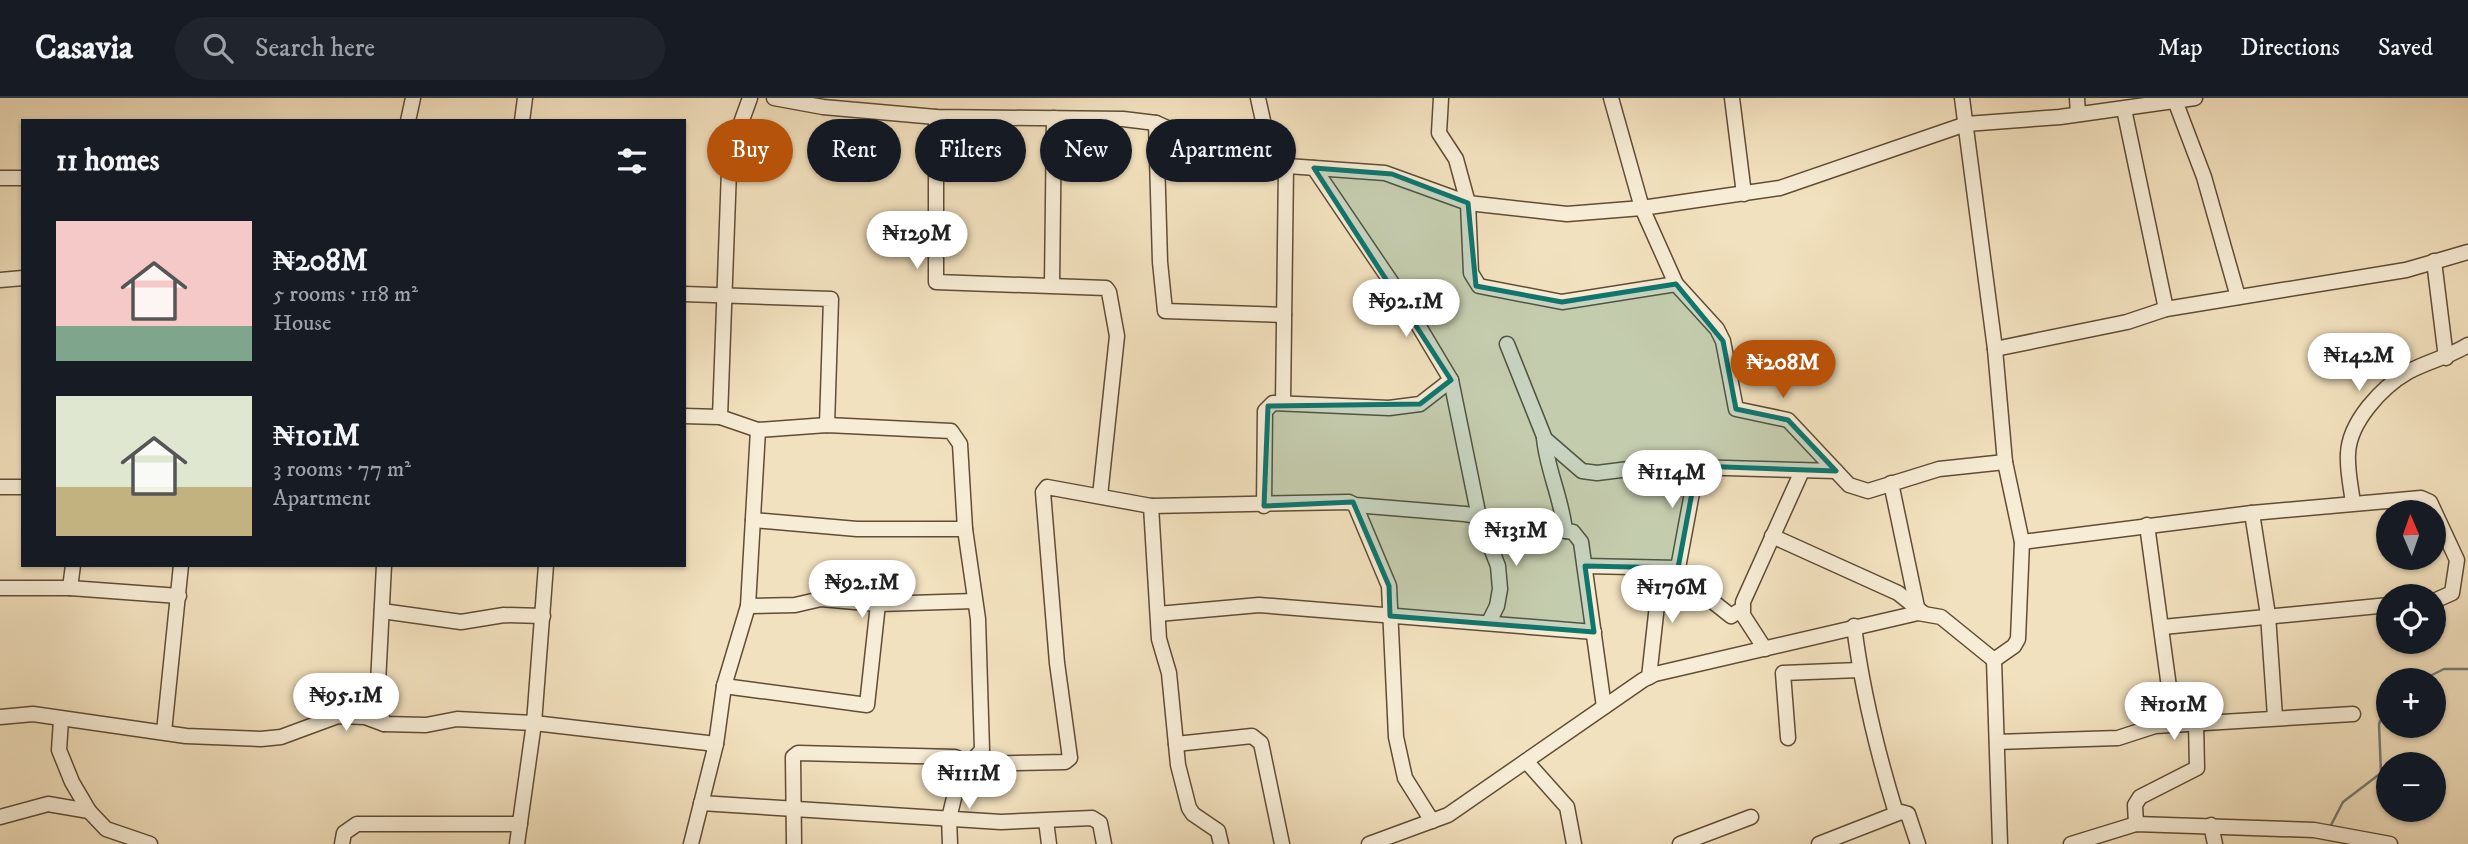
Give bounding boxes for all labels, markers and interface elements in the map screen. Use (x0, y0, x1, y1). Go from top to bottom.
search box (175, 17, 665, 80)
text: Casavia (35, 28, 133, 69)
icon: search (199, 29, 237, 67)
text: Search here (255, 32, 375, 65)
text: Map (2158, 33, 2203, 63)
text: Directions (2241, 33, 2340, 63)
text: Saved (2378, 33, 2433, 63)
chip: Buy (707, 119, 793, 182)
chip: Rent (807, 119, 901, 182)
chip: Filters (915, 119, 1026, 182)
chip: New (1040, 119, 1132, 182)
chip: Apartment (1146, 119, 1296, 182)
icon: filters (613, 142, 651, 180)
text: 11 homes (56, 143, 160, 180)
pin: ₦129M (868, 212, 966, 271)
text: ₦129M (883, 219, 951, 248)
text: ₦208M (273, 243, 368, 280)
icon: home (112, 249, 196, 333)
text: 5 rooms · 118 m² (273, 280, 418, 309)
pin: ₦92.1M (1349, 280, 1463, 339)
text: ₦92.1M (1369, 287, 1443, 316)
text: House (273, 309, 331, 338)
pin: ₦142M (2310, 334, 2408, 393)
pin: ₦208M (1734, 341, 1832, 400)
text: ₦142M (2324, 341, 2394, 370)
text: ₦208M (1747, 348, 1819, 377)
text: ₦101M (273, 418, 360, 455)
icon: home (112, 424, 196, 508)
pin: ₦114M (1623, 450, 1721, 510)
text: 3 rooms · 77 m² (273, 455, 411, 484)
text: ₦114M (1638, 458, 1706, 487)
text: Apartment (273, 484, 371, 513)
north arrow (2376, 500, 2446, 570)
map controls (2376, 500, 2446, 822)
pin: ₦131M (1467, 508, 1565, 568)
text: ₦131M (1484, 516, 1548, 545)
pin: ₦92.1M (805, 560, 919, 620)
pin: ₦176M (1623, 566, 1721, 625)
text: ₦92.1M (825, 568, 899, 597)
text: ₦176M (1637, 573, 1707, 602)
button: locate (2376, 584, 2446, 654)
button: + (2376, 668, 2446, 738)
pin: ₦95.1M (289, 674, 403, 733)
text: ₦95.1M (309, 681, 383, 710)
pin: ₦101M (2125, 682, 2223, 742)
text: ₦101M (2141, 690, 2207, 719)
pin: ₦111M (920, 752, 1018, 811)
button: − (2376, 752, 2446, 822)
text: ₦111M (938, 759, 1000, 788)

